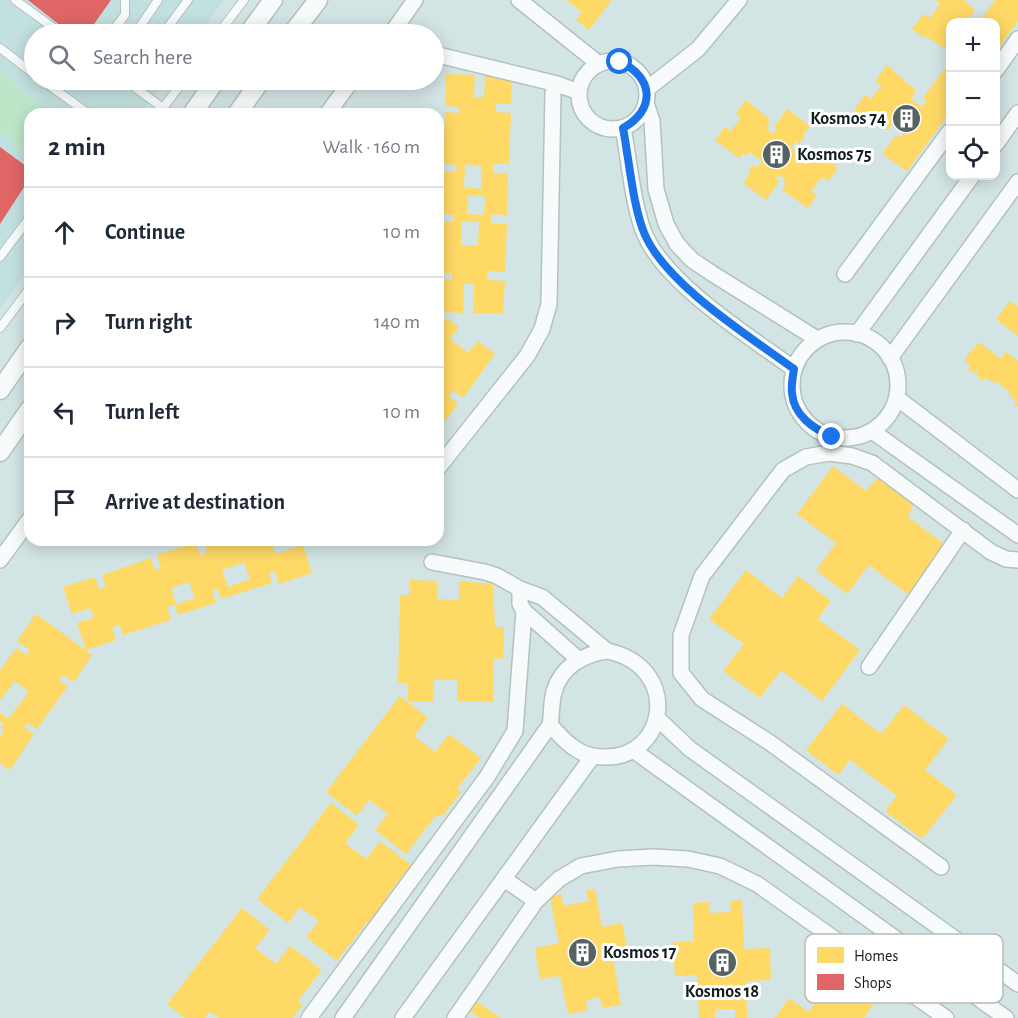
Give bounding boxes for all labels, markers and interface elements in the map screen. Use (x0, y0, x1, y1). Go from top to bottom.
map controls (946, 18, 1000, 180)
button: + (946, 18, 1000, 72)
search box (24, 24, 444, 90)
icon: search (45, 41, 78, 74)
text: Search here (93, 46, 192, 68)
route start (606, 48, 632, 74)
button: − (946, 72, 1000, 126)
building icon: Kosmos 74 (891, 102, 923, 134)
place label: Kosmos 74 (810, 110, 886, 128)
button: locate (946, 126, 1000, 180)
text: 2 min (48, 134, 106, 160)
text: Walk · 160 m (323, 137, 420, 157)
building icon: Kosmos 75 (760, 138, 792, 170)
place label: Kosmos 75 (797, 146, 872, 164)
icon: ahead (48, 216, 81, 249)
text: Continue (105, 221, 185, 243)
text: 10 m (383, 222, 420, 242)
icon: right (48, 306, 81, 339)
text: Turn right (105, 311, 192, 333)
text: 140 m (374, 312, 420, 332)
icon: left (48, 396, 81, 429)
text: Turn left (105, 401, 179, 423)
text: 10 m (383, 402, 420, 422)
route end (818, 423, 844, 449)
icon: arrive (48, 486, 81, 519)
text: Arrive at destination (105, 491, 285, 513)
legend (805, 934, 1003, 1003)
building icon: Kosmos 17 (566, 936, 598, 968)
place label: Kosmos 17 (603, 944, 676, 962)
building icon: Kosmos 18 (706, 946, 738, 978)
text: Homes (854, 948, 898, 964)
text: Shops (854, 975, 892, 991)
place label: Kosmos 18 (685, 983, 759, 1001)

